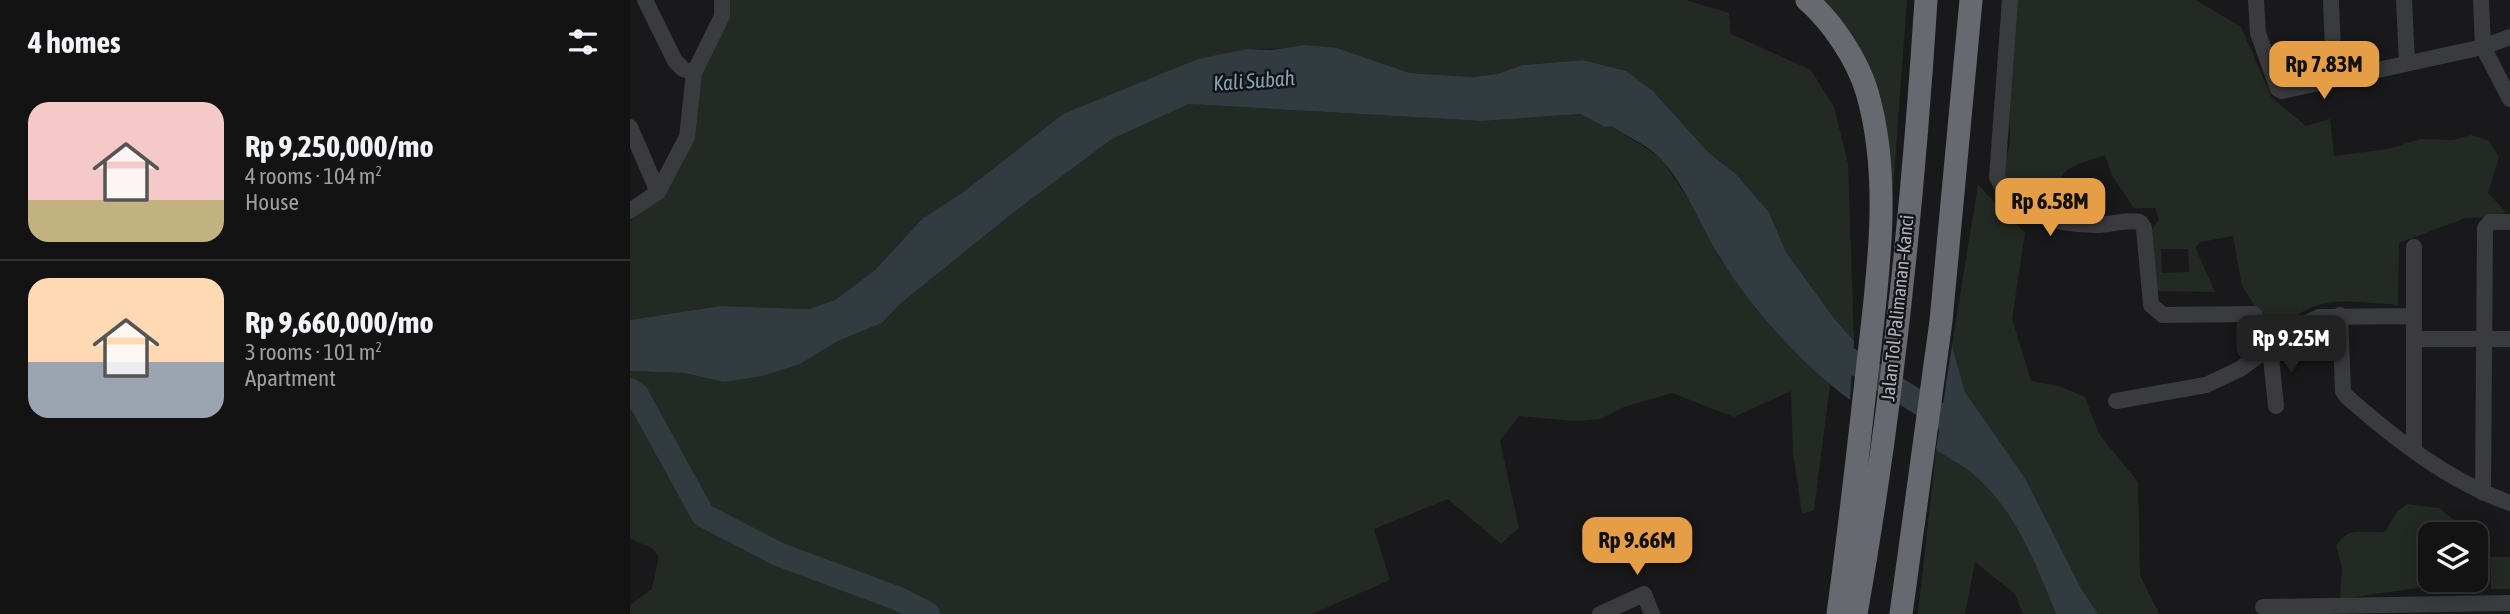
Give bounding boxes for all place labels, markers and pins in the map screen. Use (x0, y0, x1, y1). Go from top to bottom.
pin: Rp 7.83M (2252, 42, 2396, 101)
pin: Rp 6.58M (1978, 178, 2122, 238)
pin: Rp 9.25M (2219, 316, 2363, 375)
pin: Rp 9.66M (1565, 518, 1709, 577)

